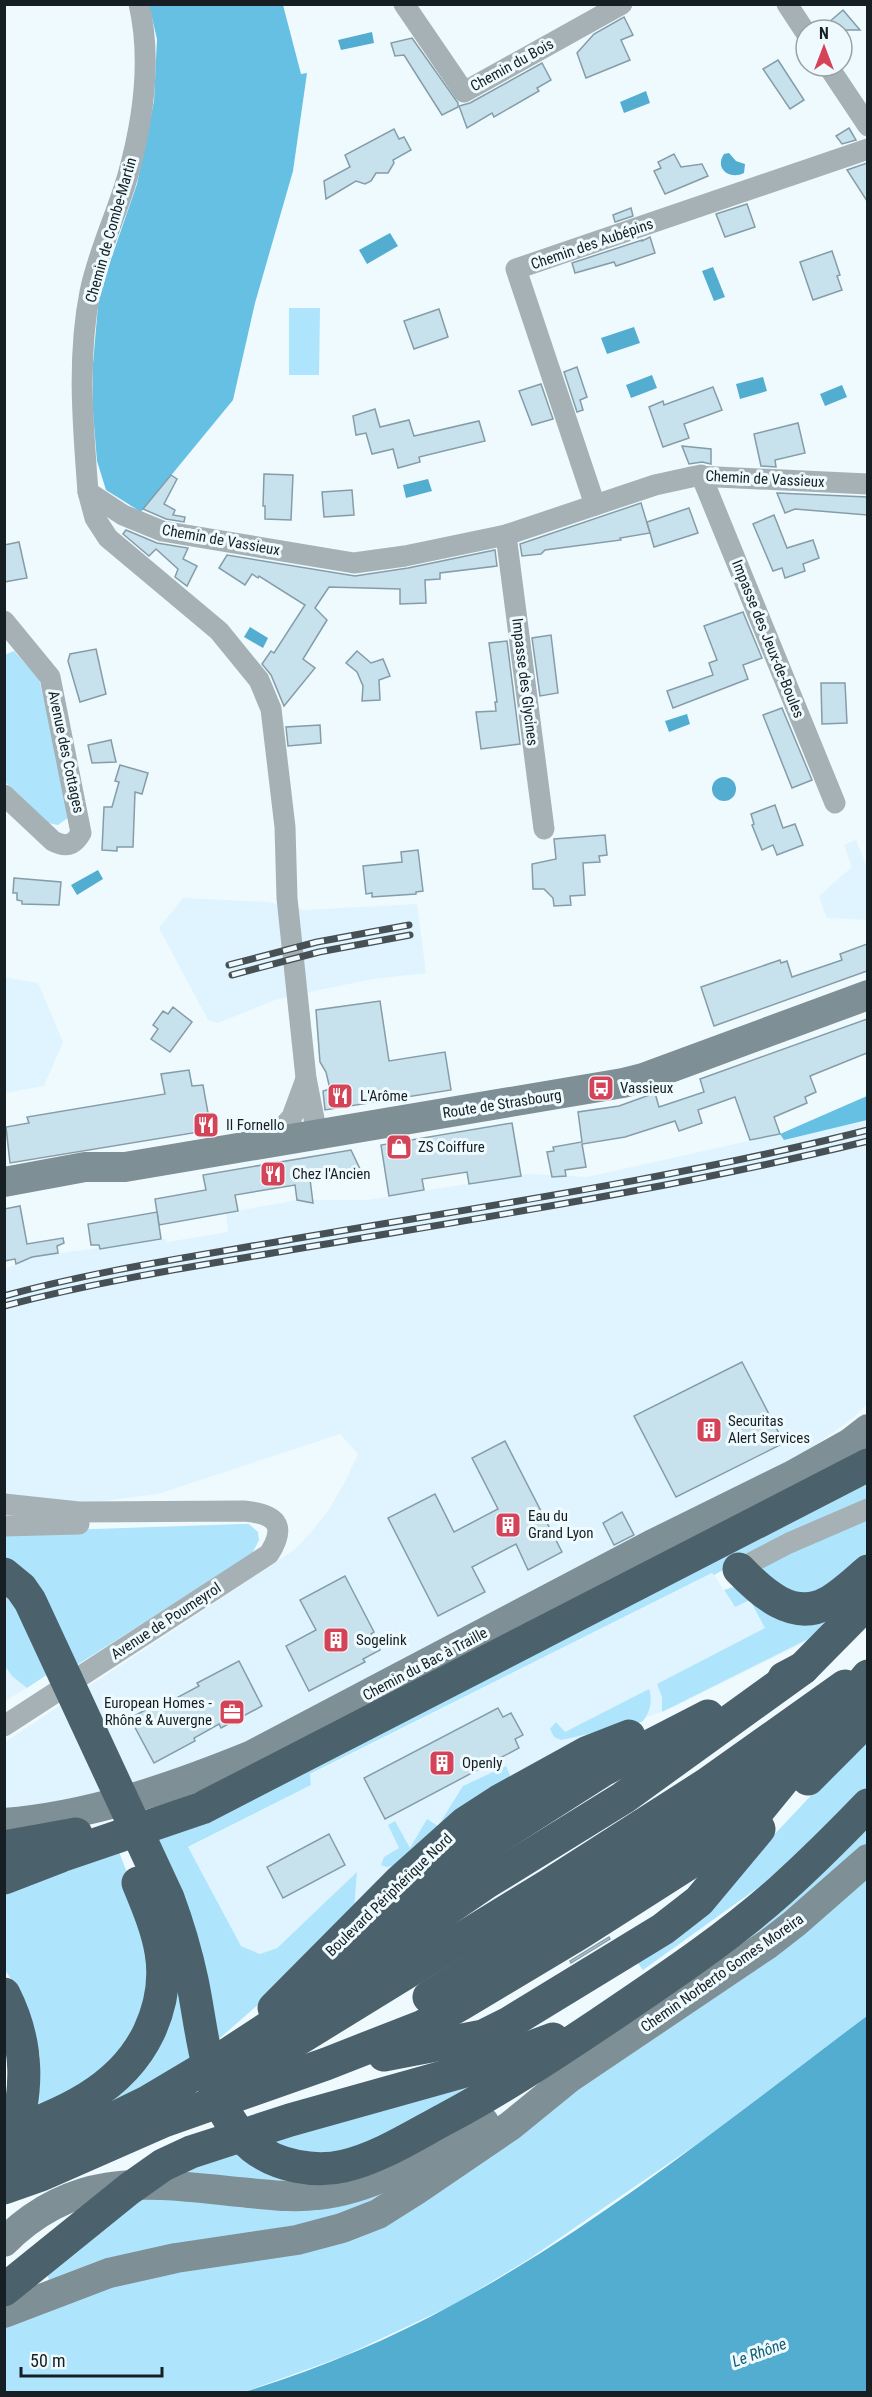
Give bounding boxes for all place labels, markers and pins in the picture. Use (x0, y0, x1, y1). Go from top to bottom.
bus stop icon: Vassieux (586, 1073, 616, 1103)
place label: Vassieux (620, 1079, 674, 1097)
restaurant icon: L'Arôme (325, 1081, 355, 1111)
place label: L'Arôme (360, 1087, 408, 1105)
restaurant icon: Il Fornello (191, 1110, 221, 1140)
place label: Il Fornello (226, 1116, 285, 1134)
shop icon: ZS Coiffure (384, 1132, 414, 1162)
place label: ZS Coiffure (418, 1138, 485, 1156)
restaurant icon: Chez l'Ancien (258, 1159, 288, 1189)
place label: Chez l'Ancien (292, 1165, 371, 1183)
place label: Securitas Alert Services (728, 1412, 810, 1447)
building icon: Securitas Alert Services (694, 1415, 724, 1445)
place label: Eau du Grand Lyon (528, 1507, 594, 1542)
building icon: Eau du Grand Lyon (493, 1510, 523, 1540)
building icon: Sogelink (321, 1625, 351, 1655)
place label: Sogelink (356, 1631, 407, 1649)
place label: European Homes - Rhône & Auvergne (104, 1694, 212, 1729)
office icon: European Homes - Rhône & Auvergne (217, 1697, 247, 1727)
building icon: Openly (427, 1748, 457, 1778)
place label: Openly (462, 1754, 502, 1772)

